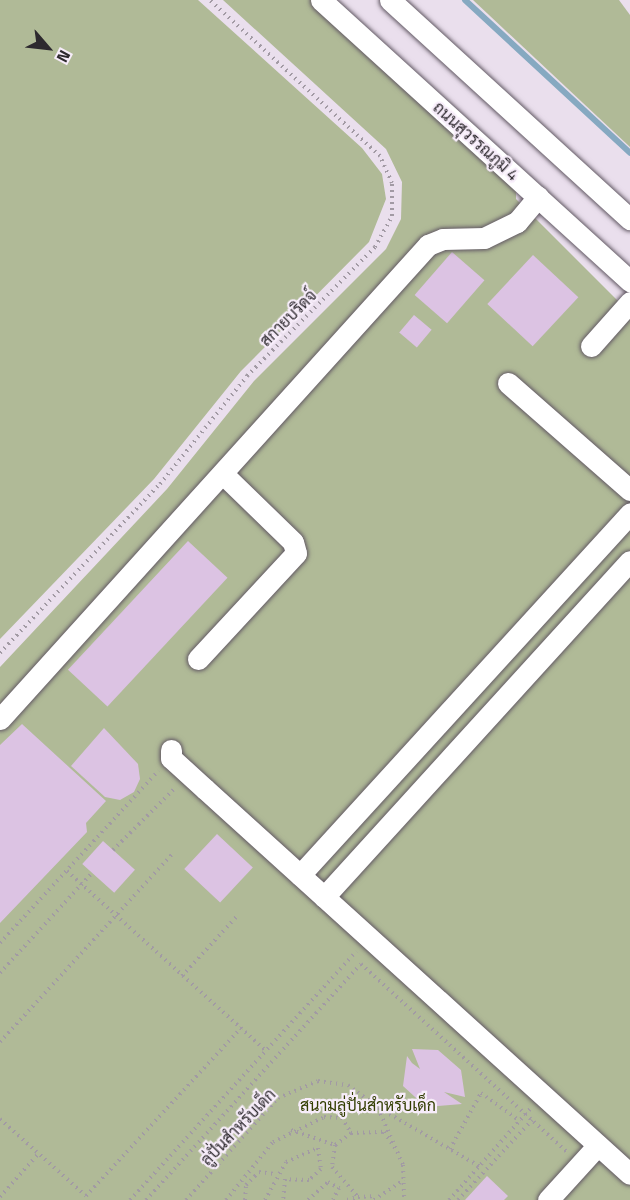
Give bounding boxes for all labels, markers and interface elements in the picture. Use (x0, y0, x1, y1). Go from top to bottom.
north arrow (18, 18, 78, 78)
text: N (51, 46, 77, 67)
street label: ถนนสุวรรณภูมิ 4 (429, 98, 523, 184)
street label: สกายบริดจ์ (256, 286, 320, 350)
street label: ลู่ปั่นสำหรับเด็ก (197, 1085, 279, 1169)
park label: สนามลู่ปั่นสำหรับเด็ก (300, 1095, 436, 1115)

